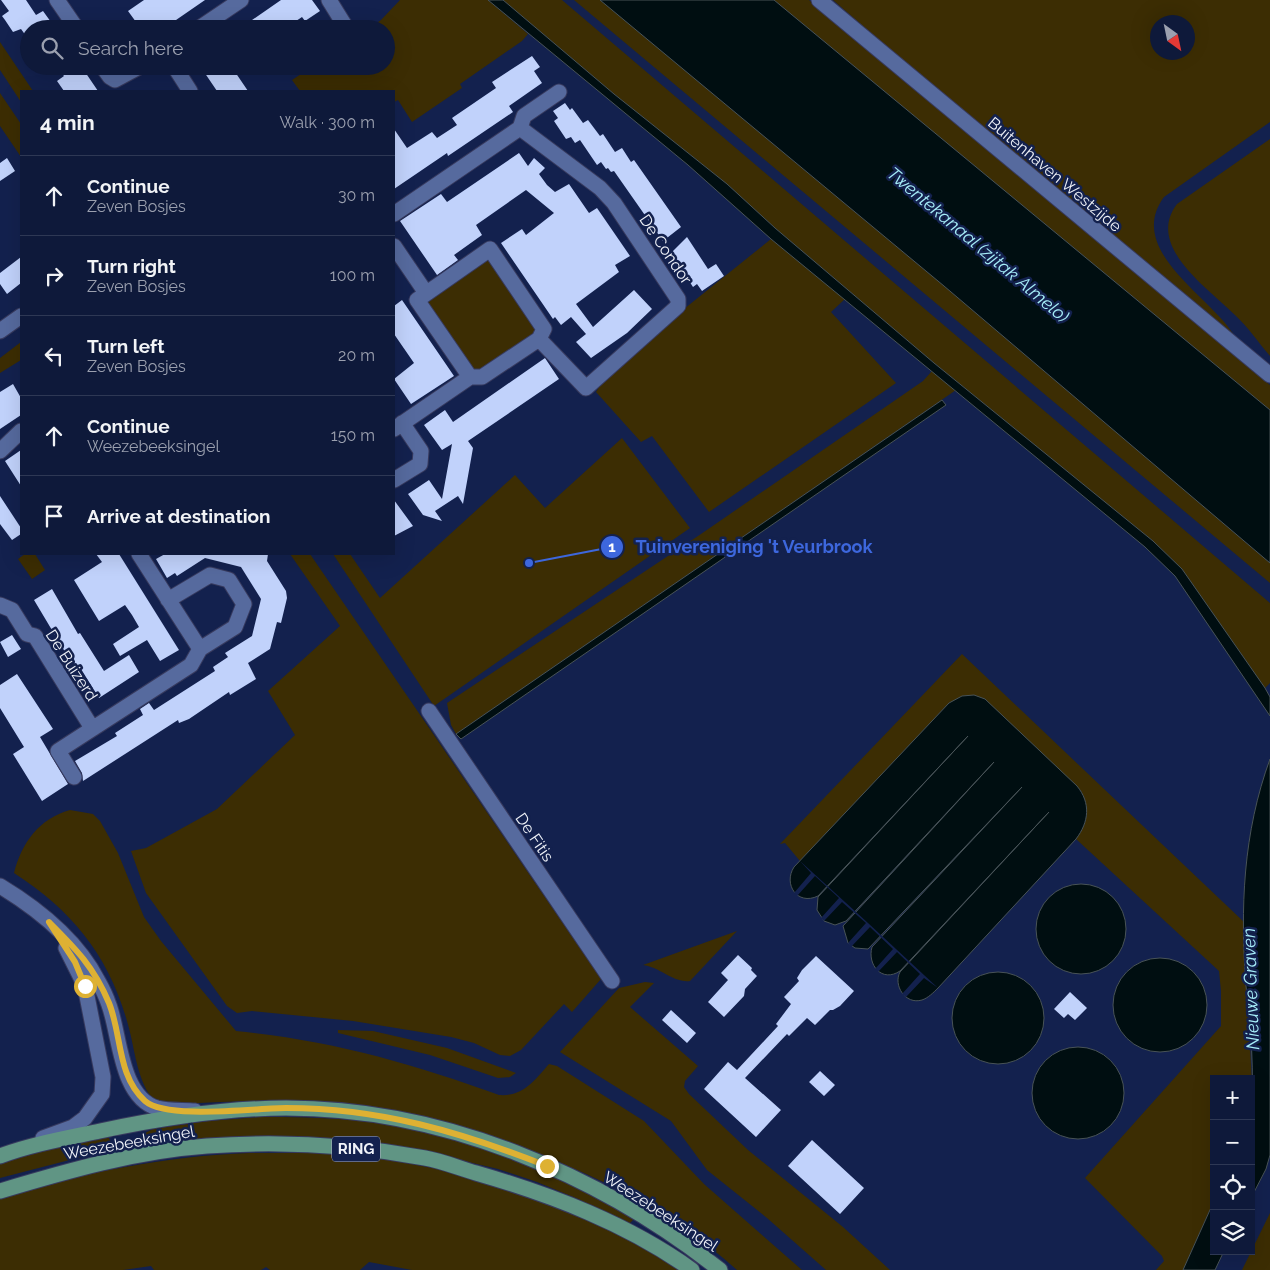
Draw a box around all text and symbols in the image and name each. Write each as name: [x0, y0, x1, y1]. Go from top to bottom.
north arrow: [1150, 15, 1195, 60]
search box: [20, 20, 395, 75]
icon: search: [38, 34, 66, 62]
text: Search here: [78, 37, 184, 59]
text: 4 min: [40, 110, 95, 135]
text: Walk · 300 m: [279, 113, 375, 132]
street label: Buitenhaven Westzijde: [984, 113, 1125, 236]
water label: Twentekanaal (zijtak Almelo): [883, 162, 1074, 327]
text: Continue: [87, 175, 170, 197]
icon: ahead: [40, 182, 68, 210]
text: 30 m: [338, 186, 375, 205]
text: Zeven Bosjes: [87, 197, 186, 216]
street label: De Condor: [635, 211, 696, 288]
text: Turn right: [87, 255, 176, 277]
icon: right: [40, 262, 68, 290]
text: 100 m: [330, 266, 375, 285]
text: Zeven Bosjes: [87, 277, 186, 296]
text: Turn left: [87, 335, 164, 357]
icon: left: [40, 342, 68, 370]
text: 20 m: [338, 346, 375, 365]
text: Zeven Bosjes: [87, 357, 186, 376]
text: Continue: [87, 415, 170, 437]
icon: ahead: [40, 422, 68, 450]
text: 150 m: [331, 426, 375, 445]
text: Weezebeeksingel: [87, 437, 220, 456]
icon: arrive: [40, 502, 68, 530]
text: Arrive at destination: [87, 505, 271, 527]
callout: Tuinvereniging 't Veurbrook: [600, 531, 883, 564]
text: Tuinvereniging 't Veurbrook: [635, 536, 873, 557]
text: 1: [608, 538, 616, 556]
street label: De Buizerd: [42, 626, 102, 704]
street label: De Fitis: [511, 809, 558, 865]
water label: Nieuwe Graven: [1238, 928, 1263, 1050]
route start: [74, 975, 97, 998]
map controls: [1210, 1075, 1255, 1255]
button: +: [1210, 1075, 1255, 1120]
button: −: [1210, 1120, 1255, 1165]
street label: Weezebeeksingel: [62, 1122, 197, 1163]
road number: RING: [332, 1136, 380, 1162]
route end: [536, 1155, 559, 1178]
button: locate: [1210, 1165, 1255, 1210]
street label: Weezebeeksingel: [600, 1167, 722, 1256]
button: layers: [1210, 1210, 1255, 1255]

